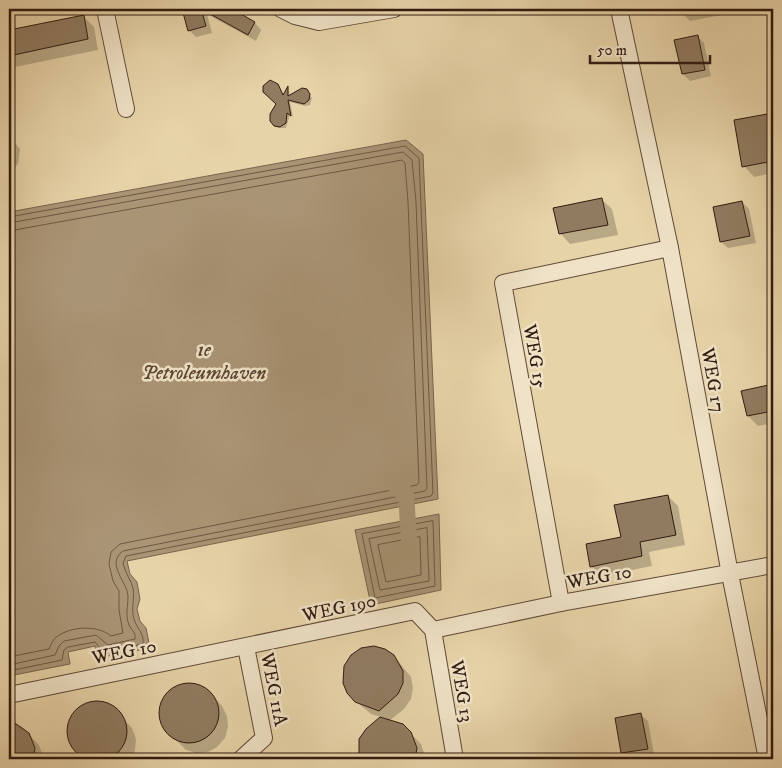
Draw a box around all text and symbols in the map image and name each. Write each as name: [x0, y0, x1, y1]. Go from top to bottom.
scale bar: [590, 32, 710, 64]
text: 50 m: [597, 41, 627, 60]
street label: WEG 15: [517, 322, 552, 391]
water label: 1e Petroleumhaven: [142, 338, 266, 386]
street label: WEG 17: [695, 345, 730, 414]
street label: WEG 10: [564, 560, 633, 595]
street label: WEG 190: [299, 589, 378, 628]
street label: WEG 10: [89, 635, 159, 670]
street label: WEG 11A: [255, 650, 292, 729]
street label: WEG 13: [445, 658, 478, 724]

